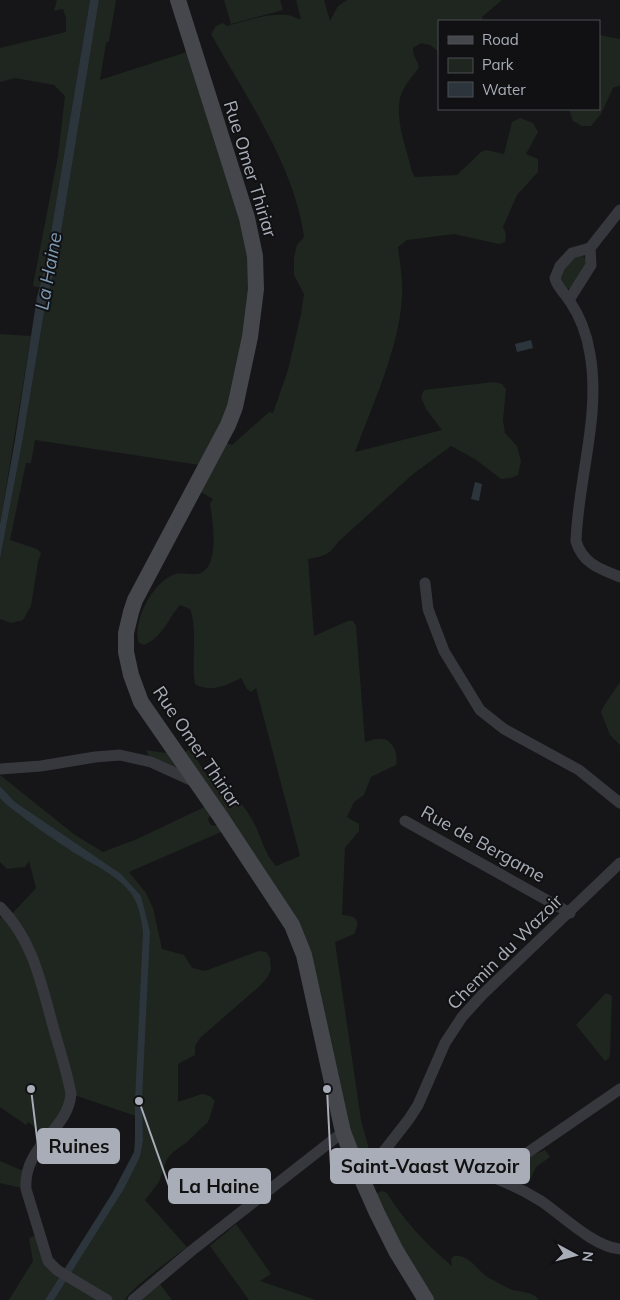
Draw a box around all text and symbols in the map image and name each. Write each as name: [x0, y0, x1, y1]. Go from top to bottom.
legend: [438, 20, 600, 110]
text: Road: [482, 30, 519, 49]
text: Park: [482, 55, 514, 74]
text: Water: [482, 80, 526, 99]
street label: Rue Omer Thiriar: [219, 98, 282, 241]
water label: La Haine: [29, 230, 67, 312]
street label: Rue Omer Thiriar: [148, 681, 247, 812]
street label: Rue de Bergame: [417, 800, 549, 887]
street label: Chemin du Wazoir: [442, 889, 568, 1014]
callout: Ruines: [38, 1129, 119, 1163]
text: Ruines: [48, 1134, 110, 1158]
callout: Saint-Vaast Wazoir: [331, 1149, 529, 1183]
text: Saint-Vaast Wazoir: [341, 1154, 520, 1178]
callout: La Haine: [169, 1169, 270, 1203]
text: La Haine: [179, 1174, 259, 1198]
north arrow: [550, 1230, 600, 1280]
text: N: [578, 1250, 597, 1263]

